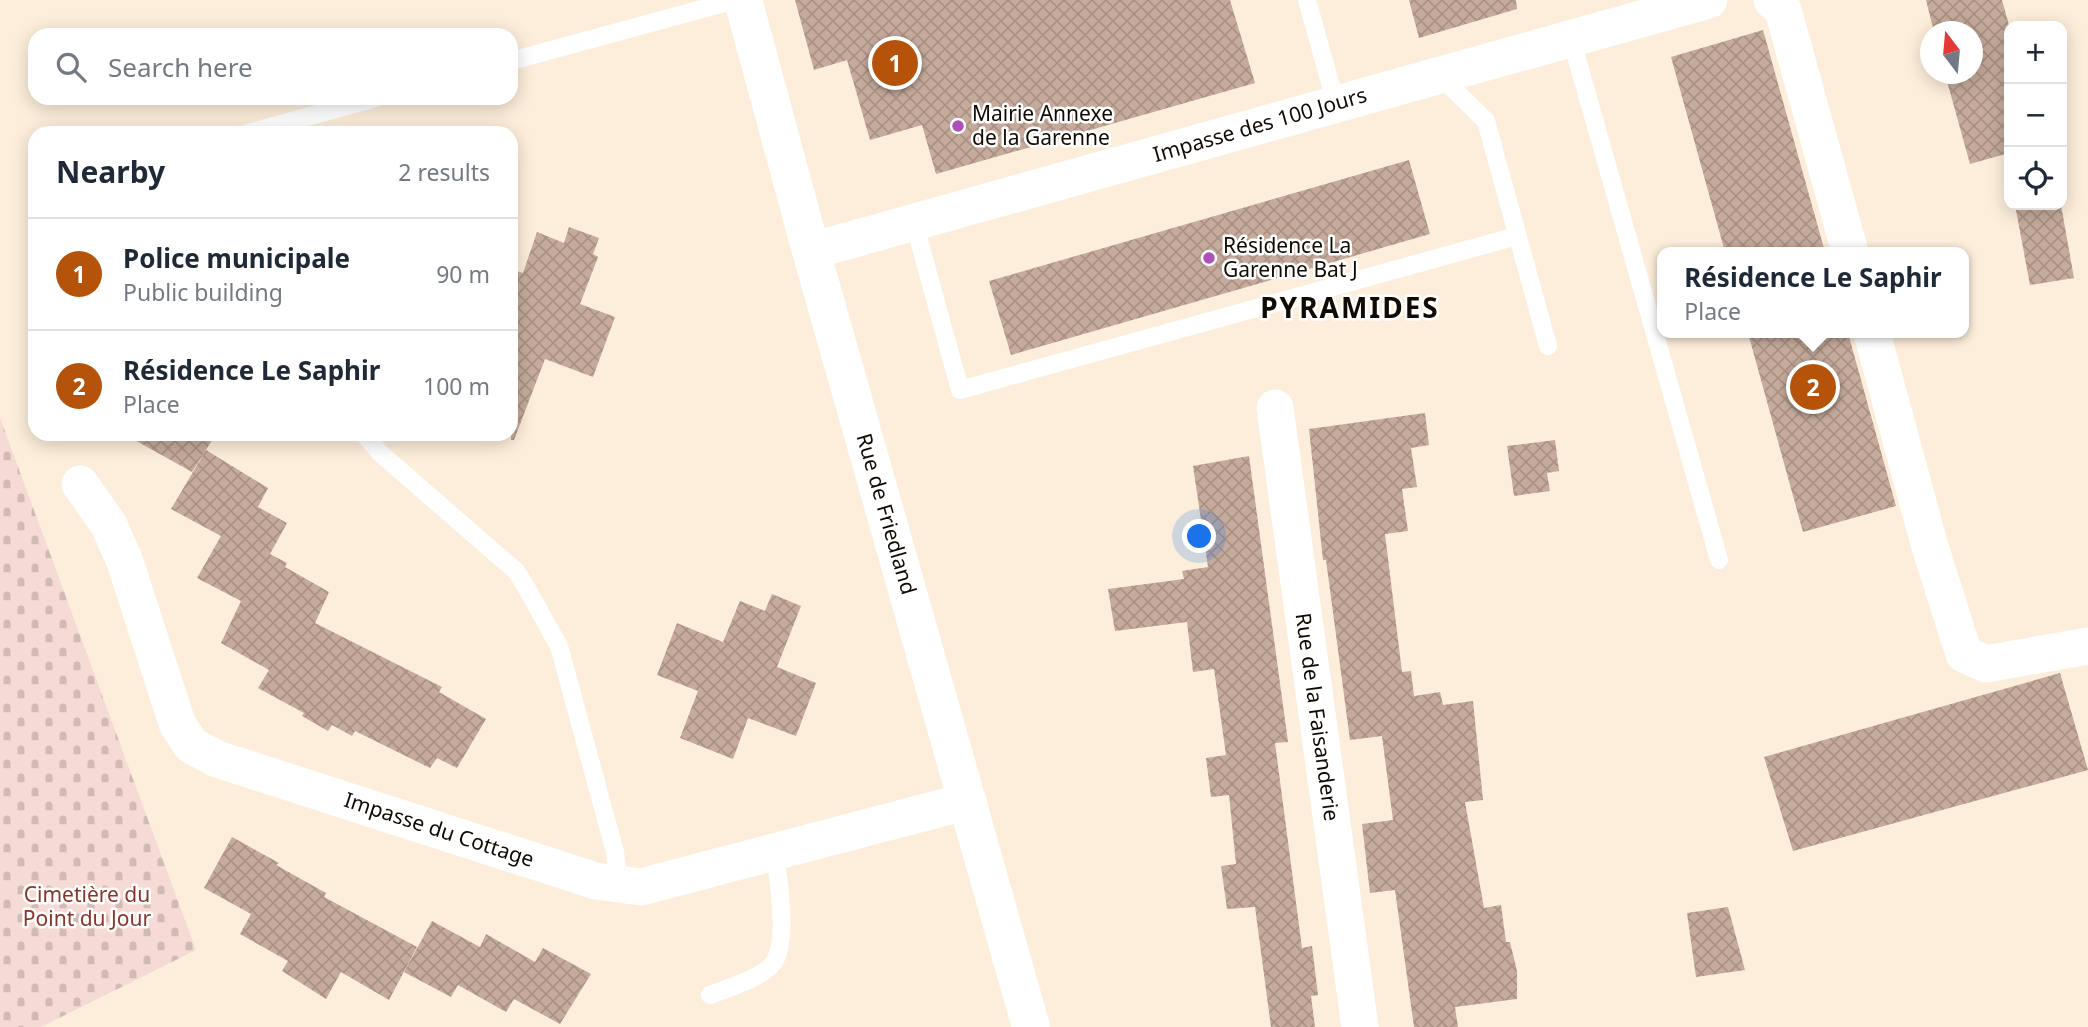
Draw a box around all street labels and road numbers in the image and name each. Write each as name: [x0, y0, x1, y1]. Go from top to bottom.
street label: Impasse des 100 Jours: [1150, 80, 1370, 168]
street label: Rue de Friedland: [851, 430, 923, 598]
street label: Rue de la Faisanderie: [1290, 611, 1346, 823]
street label: Impasse du Cottage: [341, 785, 538, 873]

